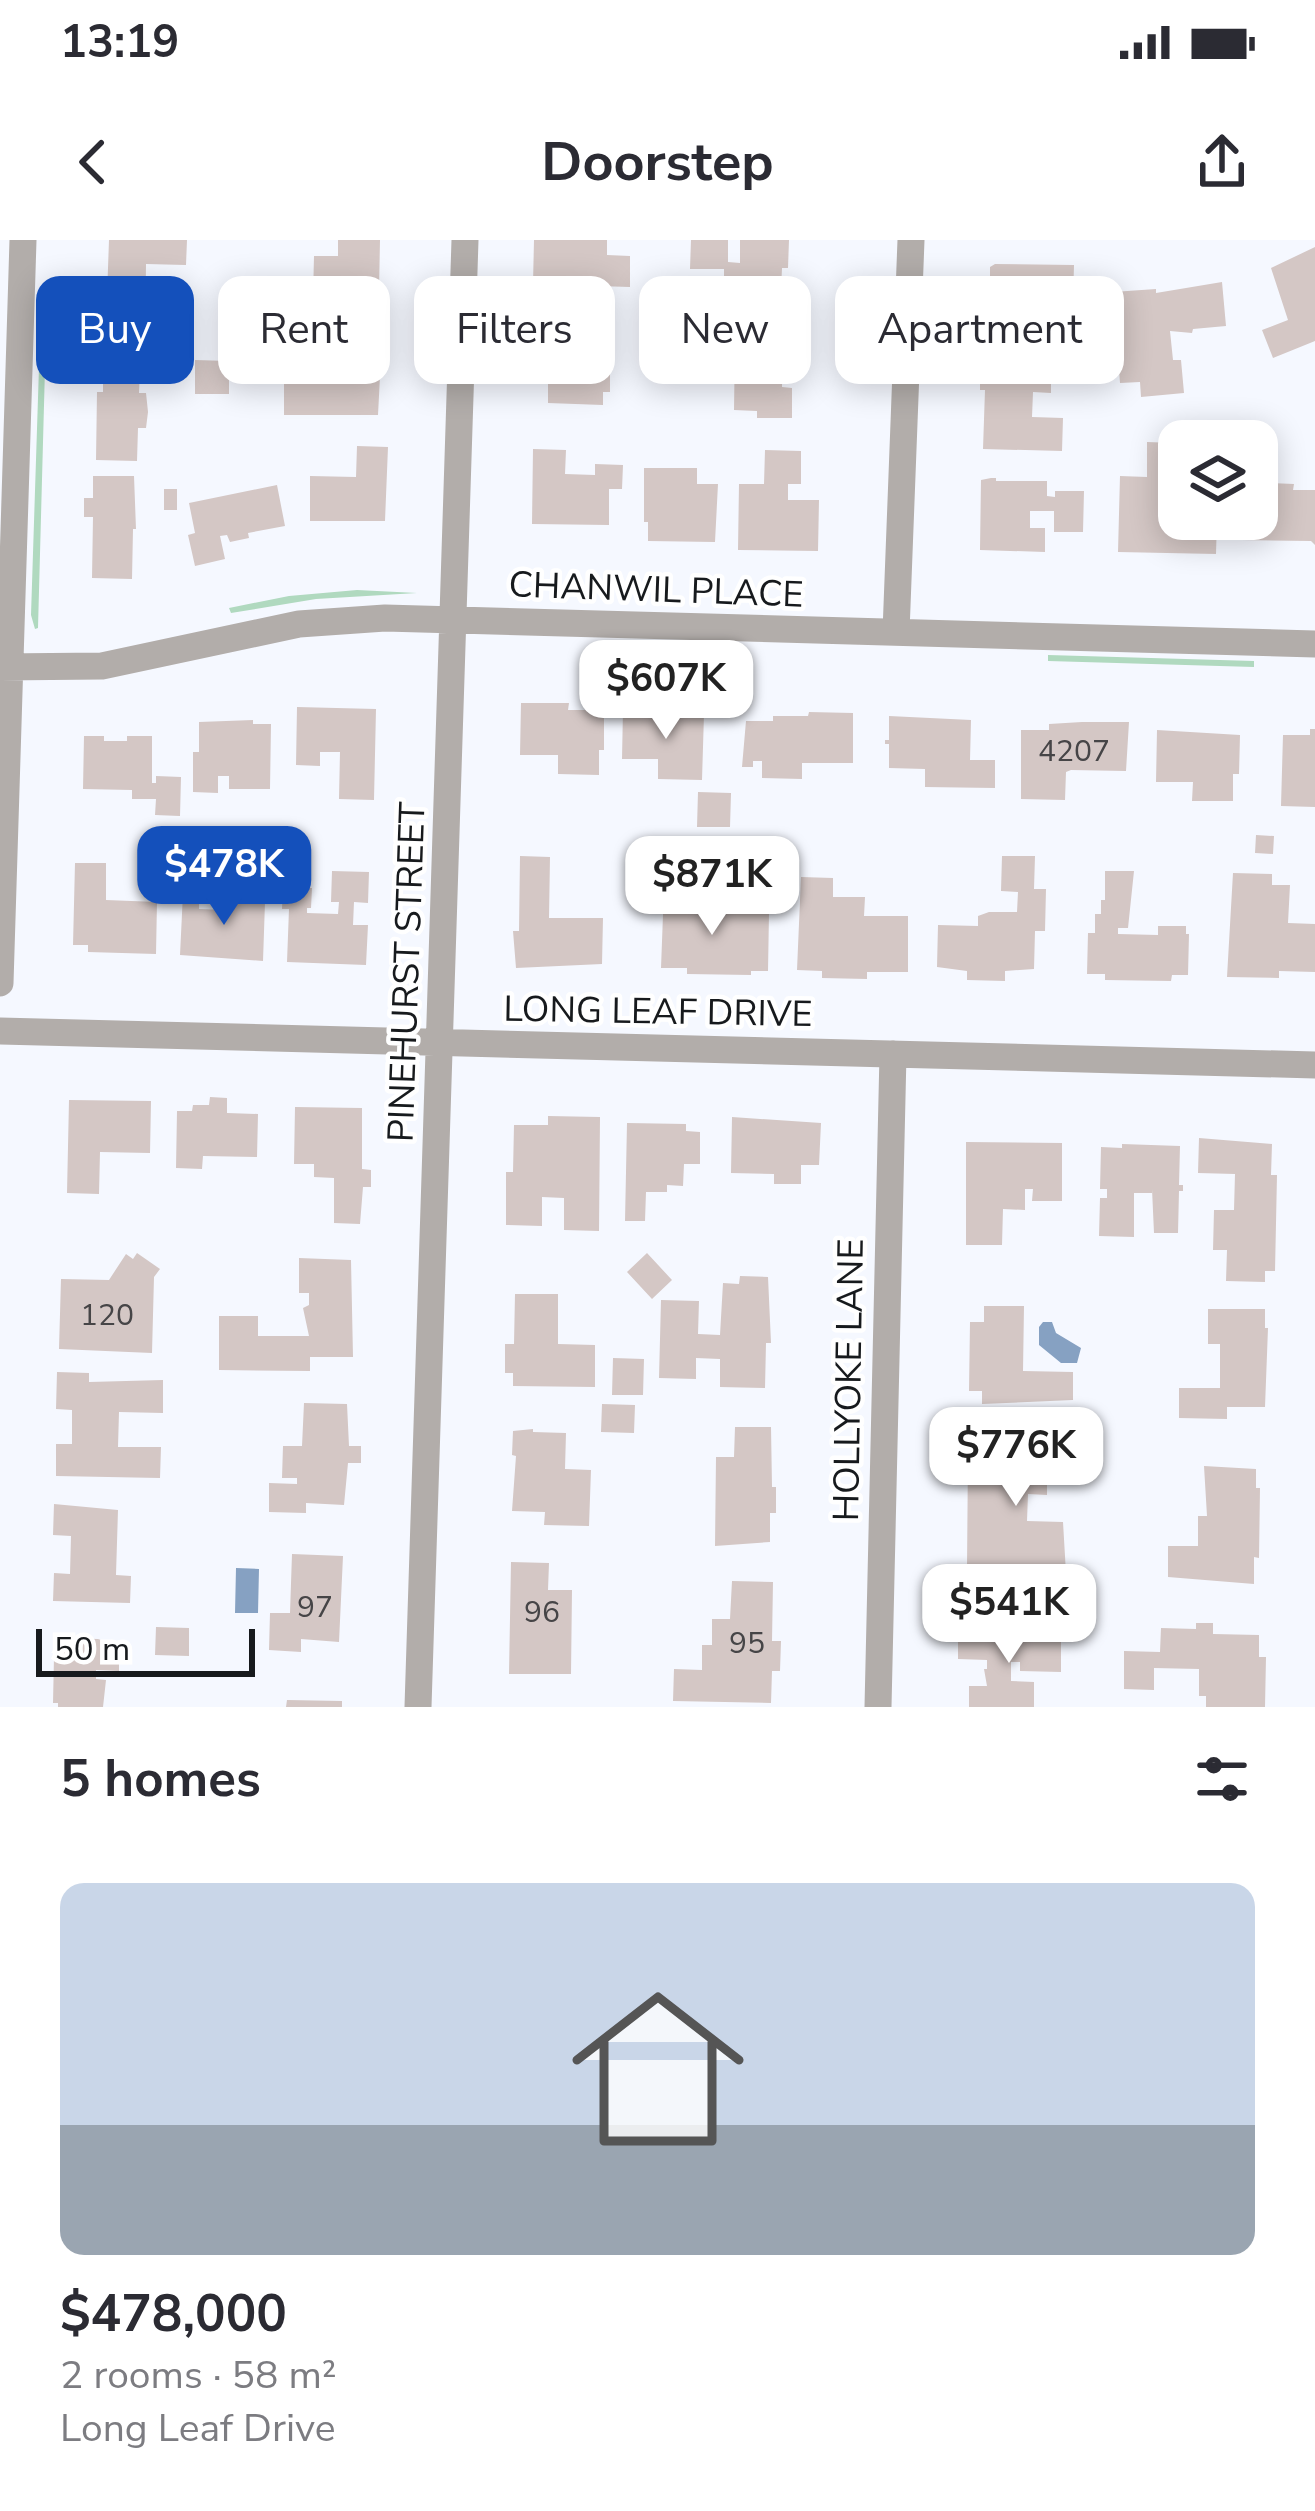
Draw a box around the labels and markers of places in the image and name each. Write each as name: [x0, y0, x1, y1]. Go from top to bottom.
pin: $607K: [582, 640, 750, 742]
pin: $478K: [140, 826, 308, 928]
pin: $871K: [628, 836, 796, 938]
pin: $776K: [932, 1407, 1100, 1509]
pin: $541K: [925, 1564, 1093, 1666]

